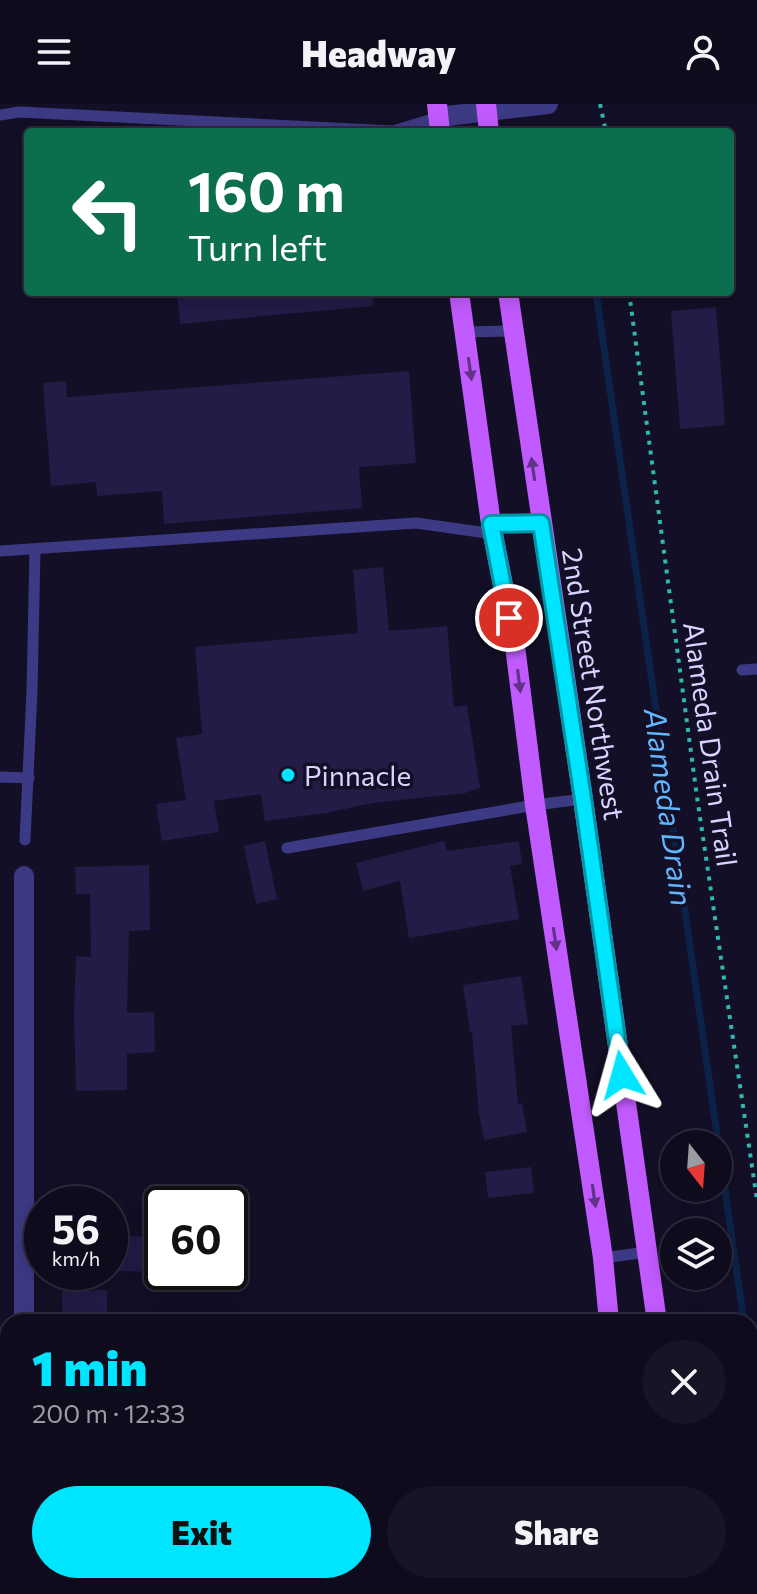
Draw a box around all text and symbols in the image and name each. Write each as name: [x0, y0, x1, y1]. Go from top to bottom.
icon: menu: [32, 30, 76, 74]
text: Headway: [301, 30, 456, 74]
icon: person: [681, 30, 725, 74]
text: 160 m: [188, 155, 345, 224]
icon: left: [56, 160, 160, 264]
text: Turn left: [188, 224, 327, 268]
one-way arrow: [464, 357, 477, 382]
one-way arrow: [526, 456, 539, 481]
street label: 2nd Street Northwest: [556, 546, 632, 822]
pin: [475, 584, 543, 652]
icon: arrive: [487, 596, 531, 640]
street label: Alameda Drain Trail: [677, 619, 745, 869]
one-way arrow: [513, 669, 526, 694]
water label: Alameda Drain: [638, 705, 702, 908]
place label: Pinnacle: [304, 758, 411, 792]
marker: Pinnacle: [279, 766, 297, 784]
one-way arrow: [549, 927, 562, 952]
position arrow: [580, 1033, 664, 1117]
north arrow: [660, 1130, 732, 1202]
map controls: [660, 1130, 732, 1290]
one-way arrow: [588, 1184, 600, 1209]
speed limit sign: 60: [144, 1186, 248, 1290]
text: 56: [52, 1203, 100, 1252]
button: layers: [660, 1218, 732, 1290]
text: km/h: [52, 1246, 100, 1270]
text: 1 min: [32, 1337, 147, 1396]
button: close: [642, 1340, 726, 1424]
text: 200 m · 12:33: [32, 1397, 185, 1428]
button: Exit: [32, 1486, 371, 1578]
button: Share: [387, 1486, 726, 1578]

